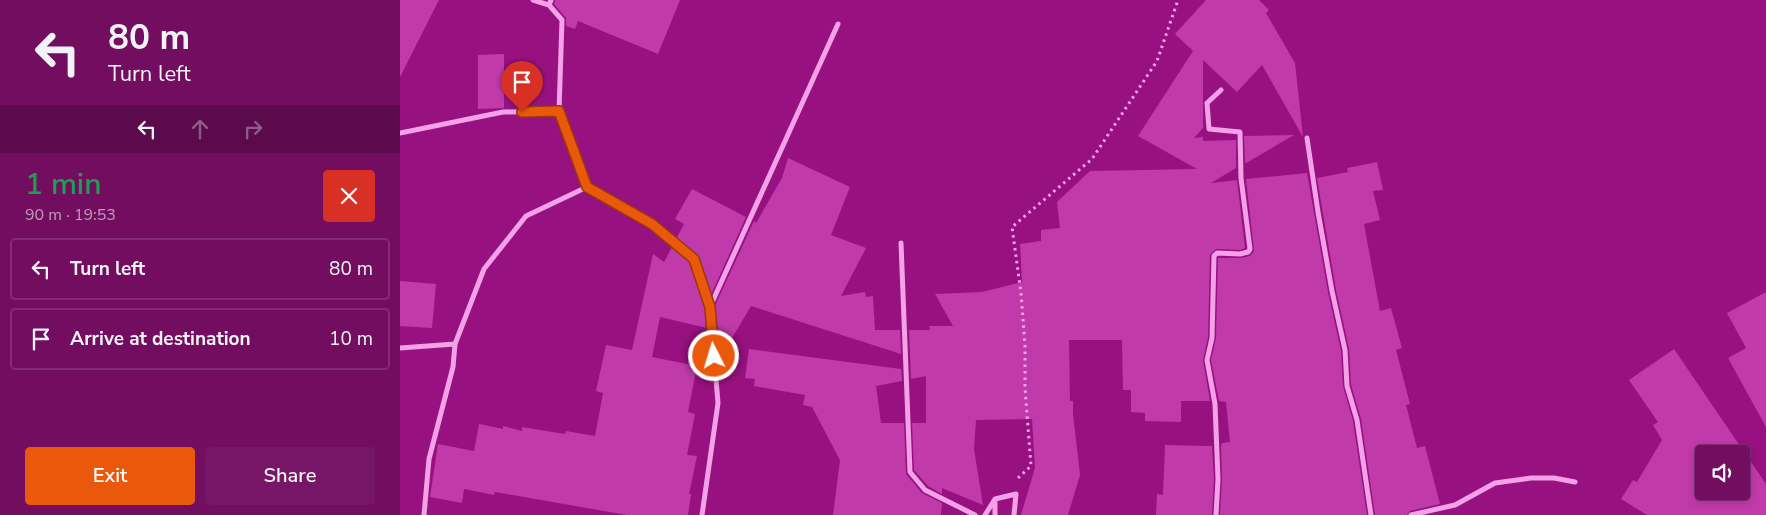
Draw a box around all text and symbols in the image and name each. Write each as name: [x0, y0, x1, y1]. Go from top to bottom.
text: 80 m: [108, 14, 190, 61]
icon: left: [25, 20, 90, 85]
text: Turn left: [108, 59, 191, 89]
pin: [501, 61, 543, 112]
icon: arrive: [508, 68, 536, 96]
icon: left: [133, 115, 161, 143]
icon: ahead: [186, 115, 214, 143]
icon: right: [239, 115, 267, 143]
text: 1 min: [25, 164, 101, 205]
button: close: [323, 170, 375, 222]
text: 90 m · 19:53: [25, 204, 116, 226]
icon: left: [27, 255, 55, 283]
text: Turn left: [70, 256, 145, 282]
text: 80 m: [329, 256, 373, 282]
icon: arrive: [27, 325, 55, 353]
text: Arrive at destination: [70, 326, 251, 352]
text: 10 m: [329, 326, 373, 352]
position arrow: [687, 329, 739, 381]
map controls: [1695, 445, 1750, 500]
button: sound: [1695, 445, 1750, 500]
button: Exit: [25, 447, 195, 505]
button: Share: [205, 447, 375, 505]

